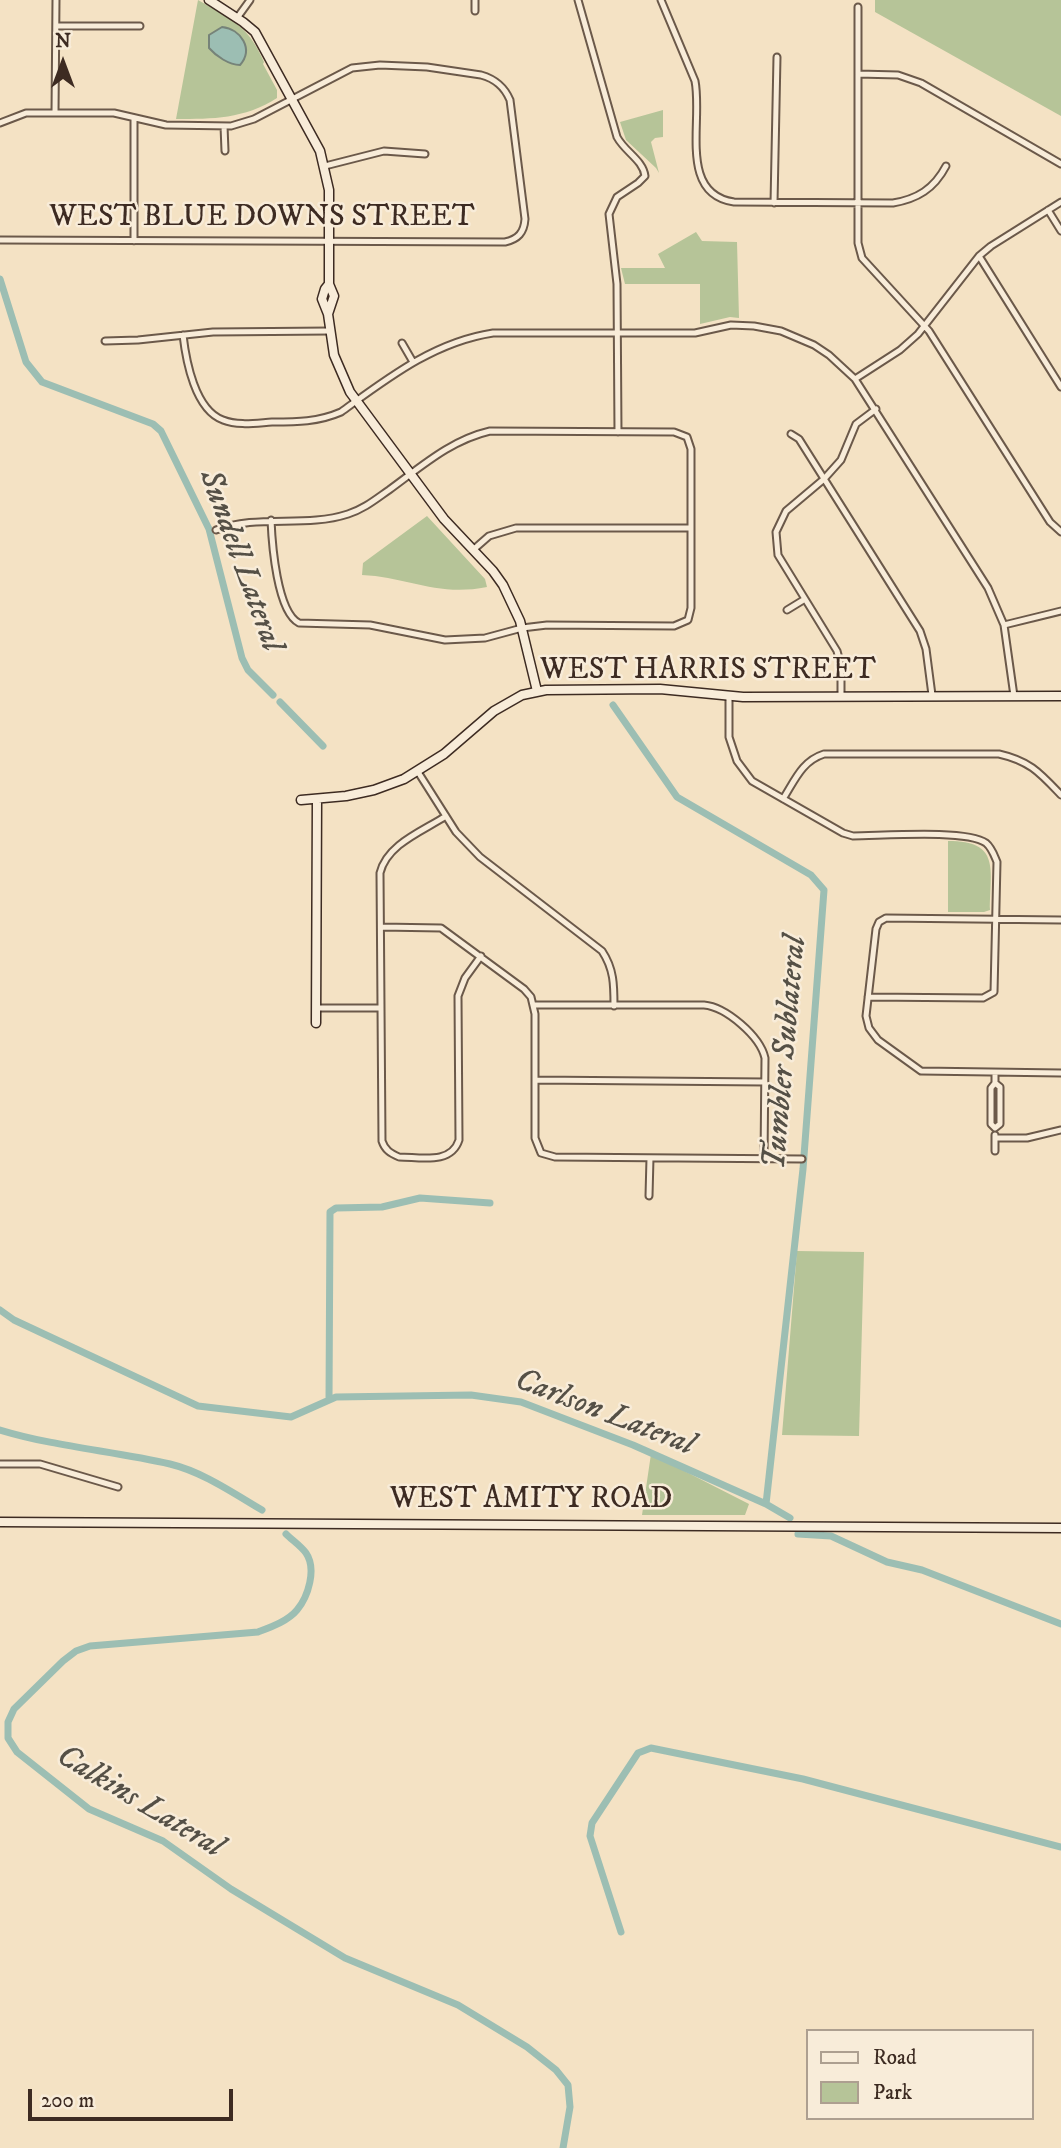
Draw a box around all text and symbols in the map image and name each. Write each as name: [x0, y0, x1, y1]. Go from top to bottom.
north arrow: [28, 28, 98, 98]
text: N: [55, 30, 71, 53]
street label: WEST BLUE DOWNS STREET: [49, 201, 475, 237]
water label: Sundell Lateral: [188, 465, 290, 657]
street label: WEST HARRIS STREET: [540, 654, 876, 690]
water label: Tumbler Sublateral: [758, 934, 816, 1172]
water label: Carlson Lateral: [509, 1362, 699, 1466]
street label: WEST AMITY ROAD: [390, 1483, 672, 1519]
water label: Calkins Lateral: [49, 1738, 229, 1868]
legend: [806, 2029, 1033, 2120]
text: Road: [873, 2045, 917, 2071]
scale bar: [32, 2074, 236, 2118]
text: Park: [873, 2080, 912, 2106]
text: 200 m: [41, 2088, 94, 2114]

